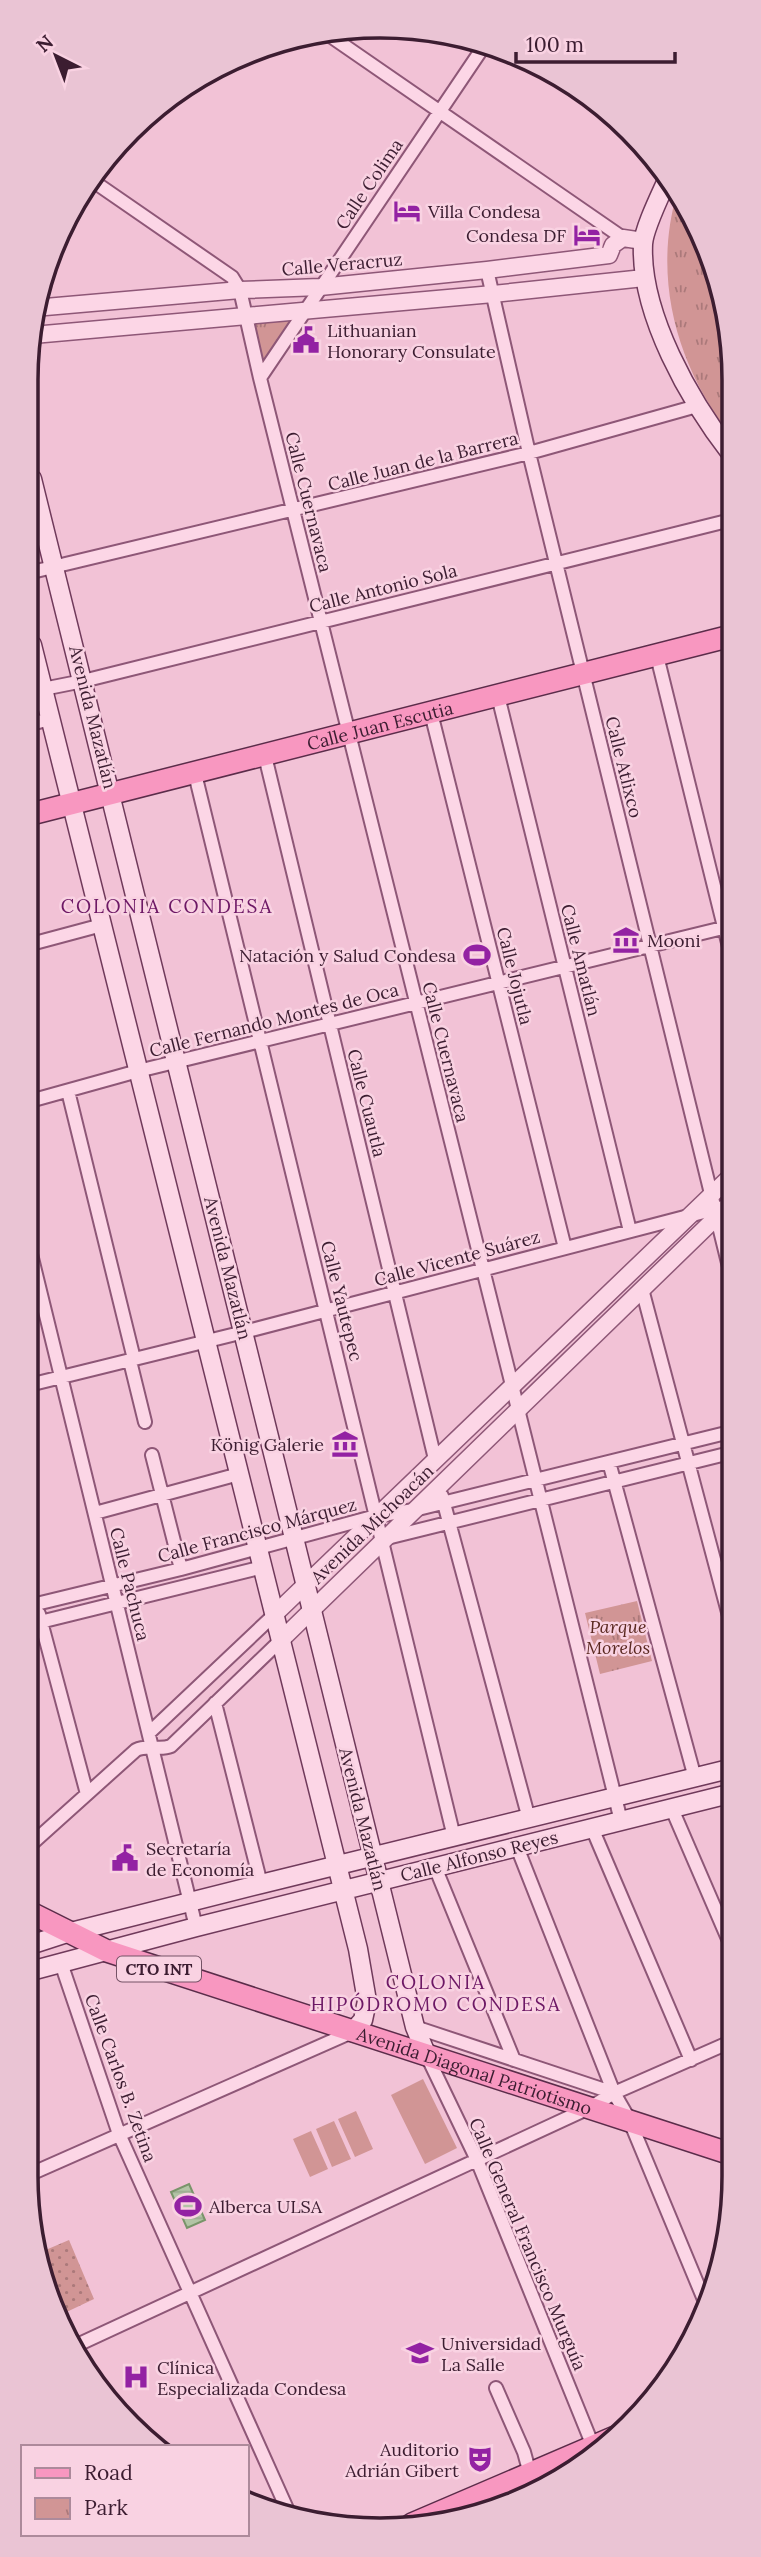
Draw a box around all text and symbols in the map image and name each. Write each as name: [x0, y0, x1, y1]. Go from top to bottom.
north arrow: [21, 21, 91, 91]
scale bar: [516, 21, 675, 65]
text: N: [31, 29, 58, 57]
text: 100 m: [526, 31, 584, 58]
street label: Calle Colima: [330, 134, 408, 234]
hotel icon: Villa Condesa: [392, 196, 422, 226]
place label: Villa Condesa: [427, 200, 541, 223]
hotel icon: Condesa DF: [572, 220, 602, 250]
place label: Condesa DF: [466, 224, 566, 247]
street label: Calle Veracruz: [281, 247, 403, 281]
place label: Lithuanian Honorary Consulate: [327, 319, 496, 363]
public building icon: Lithuanian Honorary Consulate: [291, 325, 321, 355]
street label: Calle Juan de la Barrera: [325, 426, 521, 496]
street label: Calle Cuernavaca: [280, 429, 338, 575]
street label: Calle Antonio Sola: [307, 558, 459, 618]
street label: Avenida Mazatlán: [64, 642, 122, 791]
street label: Calle Juan Escutia: [304, 696, 455, 755]
street label: Calle Atlixco: [600, 714, 648, 820]
district label: COLONIA CONDESA: [61, 894, 273, 918]
street label: Calle Amatlán: [556, 902, 606, 1019]
street label: Calle Jojutla: [492, 925, 538, 1027]
museum icon: Mooni: [611, 925, 641, 955]
place label: Mooni: [647, 929, 700, 952]
sports icon: Natación y Salud Condesa: [462, 940, 492, 970]
place label: Natación y Salud Condesa: [239, 944, 456, 967]
street label: Calle Fernando Montes de Oca: [147, 978, 401, 1062]
street label: Calle Cuernavaca: [417, 979, 475, 1125]
street label: Calle Cuautla: [342, 1047, 392, 1159]
street label: Avenida Mazatlán: [199, 1193, 257, 1342]
street label: Calle Vicente Suárez: [371, 1225, 543, 1291]
street label: Calle Yautepec: [316, 1238, 368, 1364]
museum icon: König Galerie: [330, 1429, 360, 1459]
place label: König Galerie: [211, 1433, 324, 1456]
street label: Avenida Michoacán: [305, 1459, 438, 1589]
street label: Calle Francisco Márquez: [155, 1492, 359, 1568]
street label: Calle Pachuca: [105, 1525, 155, 1643]
park label: Parque Morelos: [586, 1615, 650, 1659]
street label: Avenida Mazatlán: [334, 1744, 392, 1893]
street label: Calle Alfonso Reyes: [398, 1825, 560, 1887]
place label: Secretaría de Economía: [146, 1837, 254, 1881]
public building icon: Secretaría de Economía: [110, 1843, 140, 1873]
road number: CTO INT: [117, 1956, 201, 1982]
district label: COLONIA HIPÓDROMO CONDESA: [310, 1970, 562, 2016]
street label: Calle Carlos B. Zetina: [80, 1991, 162, 2165]
street label: Avenida Diagonal Patriotismo: [353, 2021, 595, 2120]
street label: Calle General Francisco Murguía: [464, 2114, 592, 2374]
sports icon: Alberca ULSA: [173, 2191, 203, 2221]
place label: Alberca ULSA: [208, 2195, 323, 2218]
place label: Universidad La Salle: [441, 2332, 542, 2376]
school or university icon: Universidad La Salle: [405, 2338, 435, 2368]
place label: Clínica Especializada Condesa: [157, 2356, 346, 2400]
hospital icon: Clínica Especializada Condesa: [121, 2362, 151, 2392]
place label: Auditorio Adrián Gibert: [344, 2438, 459, 2482]
theatre icon: Auditorio Adrián Gibert: [465, 2444, 495, 2474]
legend: [21, 2445, 248, 2536]
text: Road: [84, 2459, 133, 2486]
text: Park: [84, 2494, 128, 2521]

